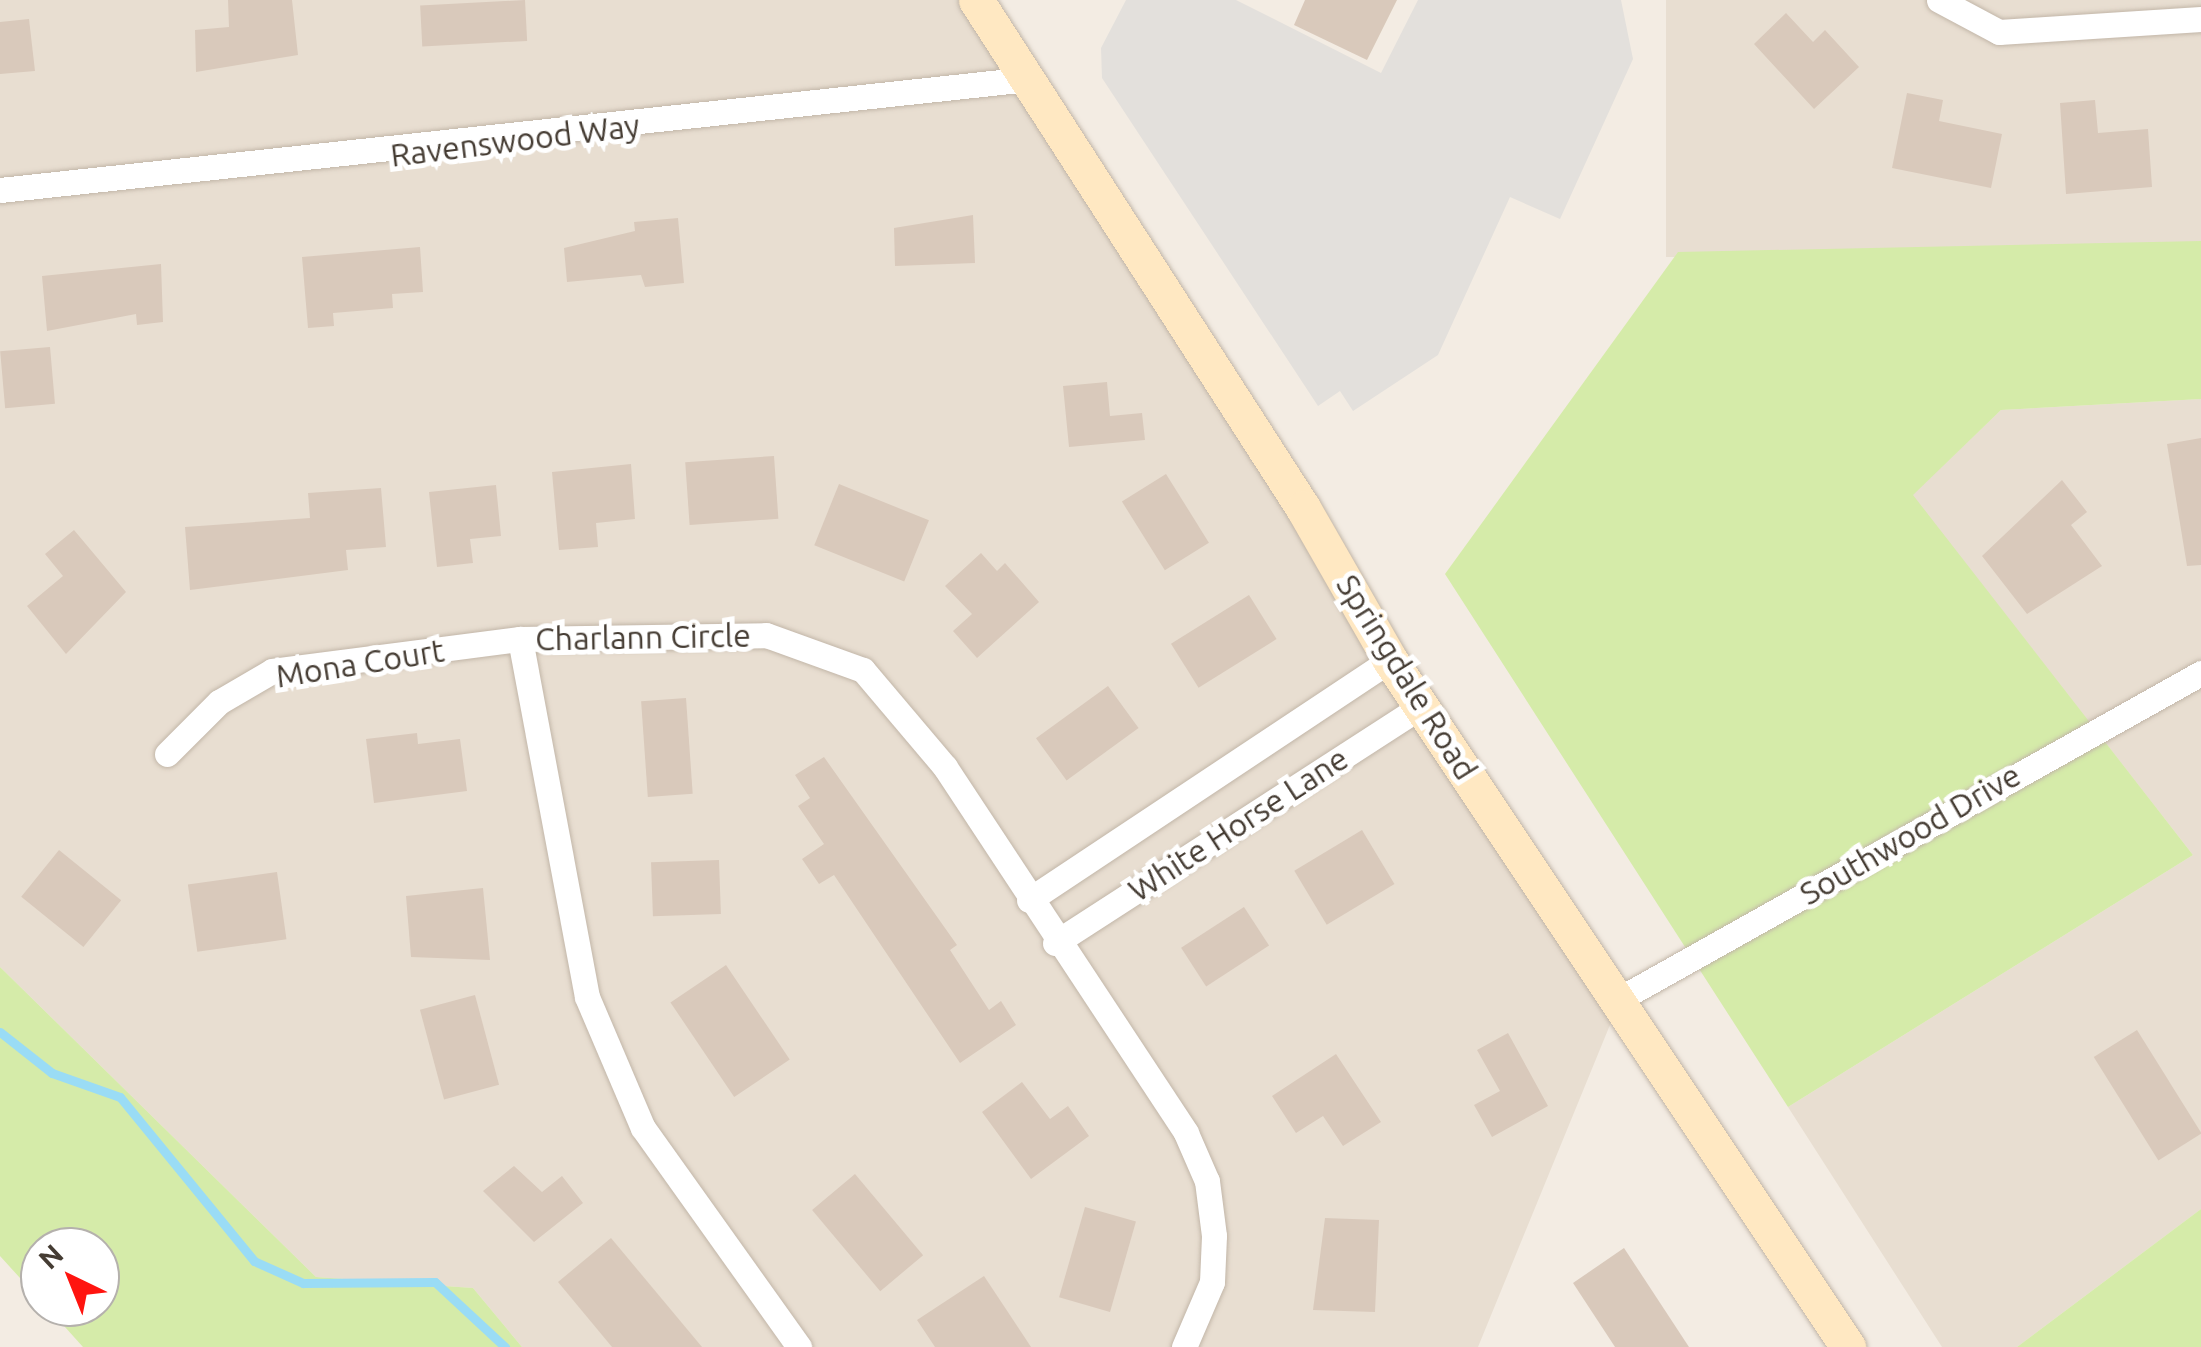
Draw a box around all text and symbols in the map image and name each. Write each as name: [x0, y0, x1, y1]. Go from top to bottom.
street label: Ravenswood Way: [388, 106, 642, 174]
street label: Springdale Road: [1329, 567, 1485, 787]
street label: Charlann Circle: [535, 616, 751, 658]
street label: Mona Court: [273, 631, 447, 695]
street label: White Horse Lane: [1121, 739, 1355, 909]
street label: Southwood Drive: [1793, 755, 2027, 913]
north arrow: [20, 1227, 120, 1327]
text: N: [32, 1238, 69, 1275]

